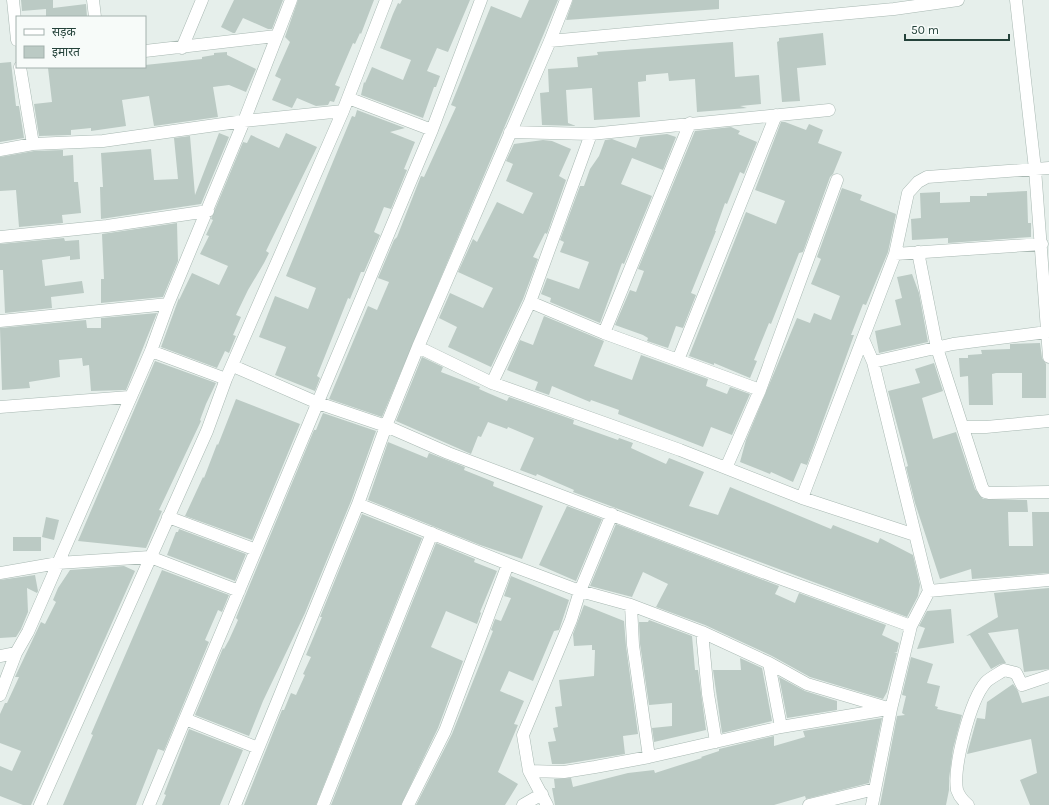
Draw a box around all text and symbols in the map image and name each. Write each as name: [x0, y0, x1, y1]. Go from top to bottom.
legend: [16, 16, 146, 68]
scale bar: [905, 16, 1009, 42]
text: 50 m: [911, 23, 939, 37]
text: सड़क: [52, 25, 77, 39]
text: इमारत: [52, 45, 81, 59]

